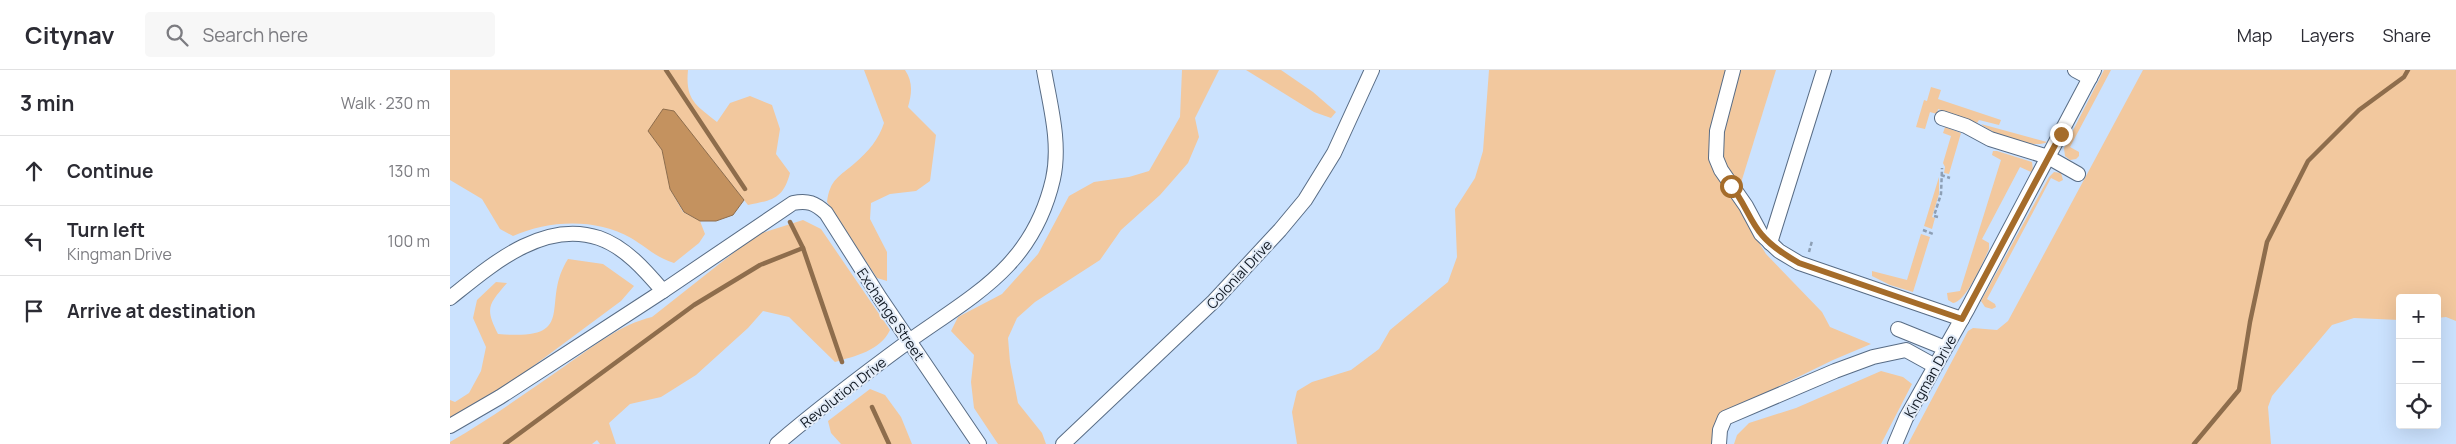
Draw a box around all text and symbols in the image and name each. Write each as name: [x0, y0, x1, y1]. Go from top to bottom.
search box: [145, 12, 495, 57]
text: Citynav: [25, 18, 115, 51]
icon: search: [163, 21, 191, 49]
text: Search here: [203, 22, 308, 48]
text: Map: [2237, 23, 2272, 47]
text: Layers: [2300, 23, 2354, 47]
text: Share: [2382, 23, 2431, 47]
text: 3 min: [20, 89, 74, 117]
text: Walk · 230 m: [341, 92, 430, 114]
route end: [2050, 123, 2073, 146]
icon: ahead: [20, 157, 48, 185]
text: Continue: [67, 158, 153, 184]
text: 130 m: [388, 160, 430, 182]
route start: [1720, 175, 1743, 198]
text: Turn left: [67, 217, 145, 243]
icon: left: [20, 227, 48, 255]
text: 100 m: [387, 230, 430, 252]
street label: Colonial Drive: [1202, 235, 1276, 313]
text: Kingman Drive: [67, 243, 172, 265]
street label: Exchange Street: [853, 264, 929, 364]
map controls: [2396, 294, 2441, 429]
button: +: [2396, 294, 2441, 339]
icon: arrive: [20, 297, 48, 325]
text: Arrive at destination: [67, 298, 256, 324]
street label: Kingman Drive: [1899, 331, 1961, 421]
button: −: [2396, 339, 2441, 384]
street label: Revolution Drive: [796, 352, 890, 432]
button: locate: [2396, 384, 2441, 429]

